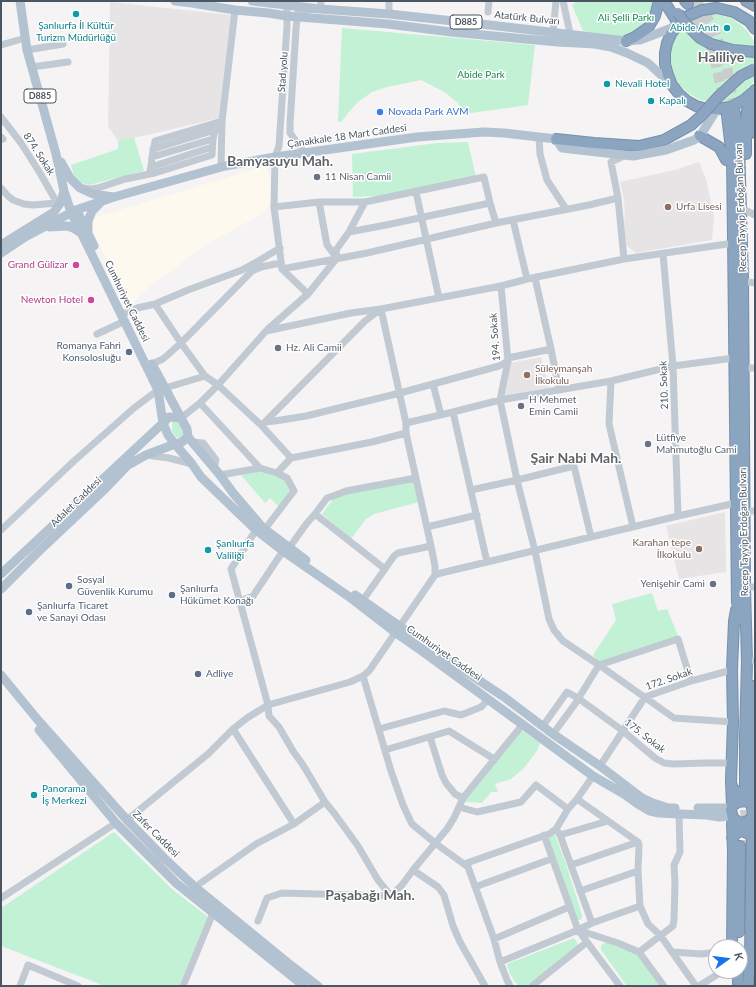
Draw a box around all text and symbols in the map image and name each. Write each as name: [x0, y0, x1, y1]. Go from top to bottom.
marker: Şanlıurfa İl Kültür Turizm Müdürlüğü: [71, 9, 81, 19]
street label: Atatürk Bulvarı: [494, 9, 560, 27]
park label: Ali Şelli Parkı: [598, 12, 654, 24]
road number: D885: [450, 15, 482, 29]
place label: Şanlıurfa İl Kültür Turizm Müdürlüğü: [36, 20, 116, 44]
place label: Abide Anıtı: [670, 22, 719, 34]
marker: Abide Anıtı: [722, 23, 732, 33]
district label: Haliliye: [698, 49, 744, 65]
street label: Stad yolu: [276, 51, 290, 93]
park label: Abide Park: [457, 69, 505, 81]
place label: Nevali Hotel: [615, 78, 669, 90]
marker: Nevali Hotel: [602, 79, 612, 89]
road number: D885: [24, 89, 56, 103]
place label: Kapalı: [659, 95, 686, 107]
marker: Kapalı: [646, 96, 656, 106]
place label: Novada Park AVM: [388, 106, 469, 118]
marker: Novada Park AVM: [375, 107, 385, 117]
street label: Çanakkale 18 Mart Caddesi: [287, 122, 407, 150]
street label: 874. Sokak: [21, 130, 57, 178]
street label: Recep Tayyip Erdoğan Bulvarı: [733, 143, 749, 273]
district label: Bamyasuyu Mah.: [227, 153, 333, 169]
place label: 11 Nisan Camii: [325, 171, 391, 183]
marker: 11 Nisan Camii: [312, 172, 322, 182]
place label: Urfa Lisesi: [676, 201, 722, 213]
marker: Urfa Lisesi: [663, 202, 673, 212]
street label: Cumhuriyet Caddesi: [102, 258, 152, 344]
place label: Grand Gülizar: [8, 259, 68, 271]
marker: Grand Gülizar: [71, 260, 81, 270]
place label: Newton Hotel: [21, 294, 83, 306]
marker: Newton Hotel: [86, 295, 96, 305]
street label: 194. Sokak: [487, 312, 503, 362]
place label: Romanya Fahri Konsolosluğu: [57, 340, 121, 364]
place label: Hz. Ali Camii: [286, 342, 342, 354]
marker: Hz. Ali Camii: [273, 343, 283, 353]
marker: Romanya Fahri Konsolosluğu: [124, 347, 134, 357]
street label: 210. Sokak: [657, 361, 671, 409]
place label: Süleymanşah İlkokulu: [535, 363, 592, 386]
marker: Süleymanşah İlkokulu: [522, 370, 532, 380]
place label: H Mehmet Emin Camii: [529, 394, 578, 418]
marker: H Mehmet Emin Camii: [516, 401, 526, 411]
place label: Lütfiye Mahmutoğlu Cami: [656, 432, 737, 456]
marker: Lütfiye Mahmutoğlu Cami: [643, 439, 653, 449]
district label: Şair Nabi Mah.: [531, 450, 621, 466]
street label: Recep Tayyip Erdoğan Bulvarı: [737, 467, 751, 597]
street label: Adalet Caddesi: [48, 475, 104, 529]
place label: Karahan tepe İlkokulu: [632, 537, 691, 560]
place label: Şanlıurfa Valiliği: [216, 538, 254, 562]
marker: Karahan tepe İlkokulu: [694, 544, 704, 554]
marker: Şanlıurfa Valiliği: [203, 545, 213, 555]
place label: Sosyal Güvenlik Kurumu: [77, 574, 153, 598]
place label: Yenişehir Cami: [641, 578, 705, 590]
marker: Yenişehir Cami: [708, 579, 718, 589]
marker: Sosyal Güvenlik Kurumu: [64, 581, 74, 591]
place label: Şanlıurfa Hükümet Konağı: [180, 583, 253, 606]
marker: Şanlıurfa Hükümet Konağı: [167, 590, 177, 600]
place label: Şanlıurfa Ticaret ve Sanayi Odası: [37, 600, 108, 624]
marker: Şanlıurfa Ticaret ve Sanayi Odası: [24, 607, 34, 617]
street label: Cumhuriyet Caddesi: [404, 623, 484, 683]
street label: 172. Sokak: [644, 665, 694, 693]
place label: Adliye: [206, 668, 233, 680]
marker: Adliye: [193, 669, 203, 679]
street label: 175. Sokak: [622, 716, 668, 756]
place label: Panorama İş Merkezi: [42, 783, 87, 806]
marker: Panorama İş Merkezi: [29, 790, 39, 800]
street label: Zafer Caddesi: [130, 808, 182, 860]
district label: Paşabağı Mah.: [325, 887, 415, 903]
north arrow: [708, 939, 748, 979]
text: K: [732, 951, 746, 961]

